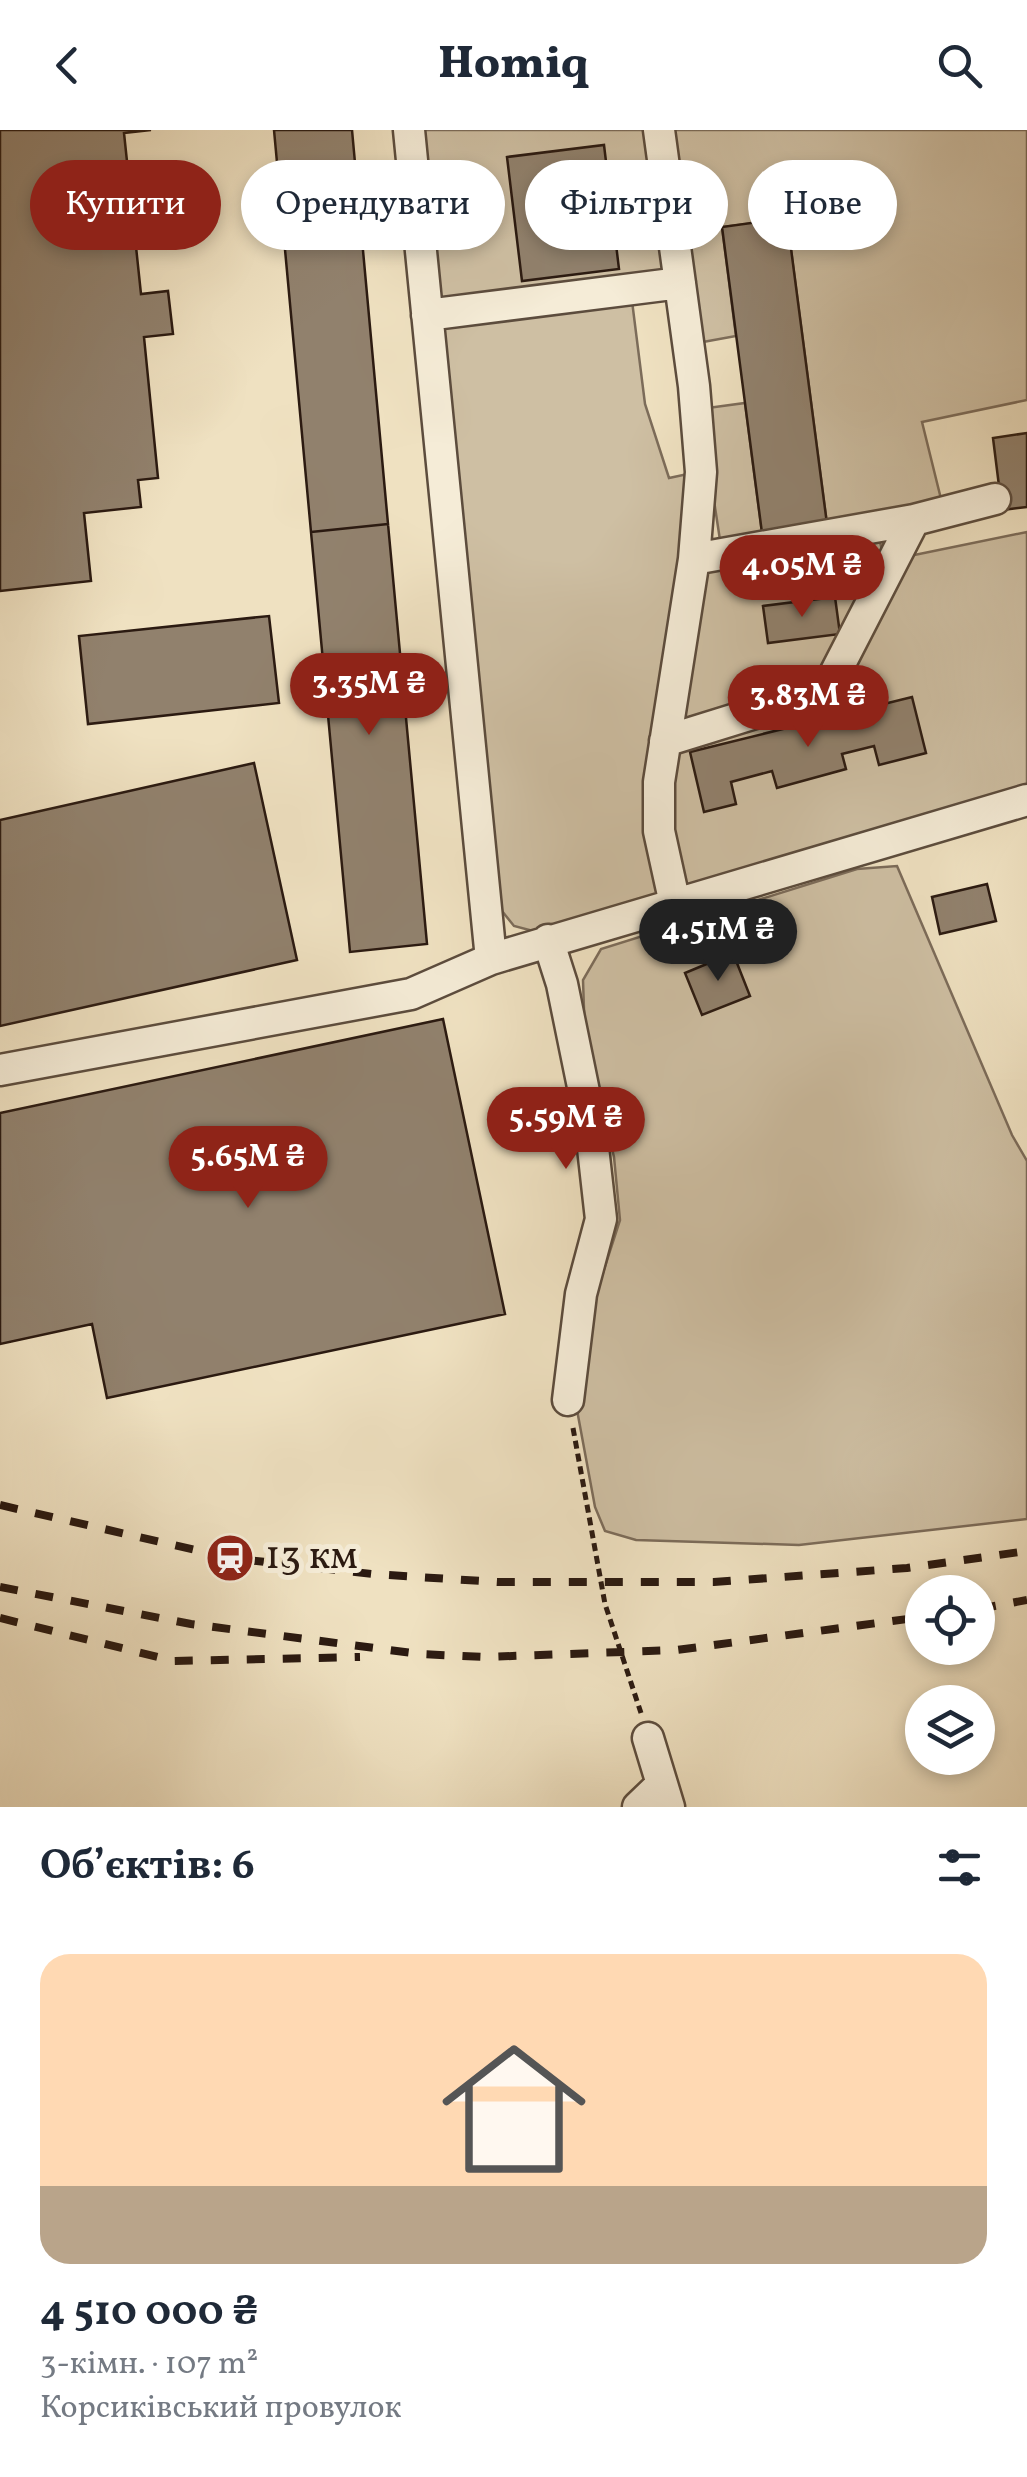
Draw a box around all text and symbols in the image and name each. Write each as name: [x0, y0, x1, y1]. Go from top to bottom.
text: Homiq: [438, 34, 589, 97]
icon: back: [40, 38, 95, 93]
icon: search: [932, 38, 987, 93]
chip: Купити: [30, 160, 221, 250]
chip: Орендувати: [241, 160, 505, 250]
chip: Фільтри: [525, 160, 728, 250]
chip: Нове: [748, 160, 897, 250]
pin: 4.05M ₴: [710, 535, 894, 620]
text: 4.05M ₴: [742, 545, 862, 589]
pin: 3.35M ₴: [277, 653, 461, 738]
text: 3.35M ₴: [312, 663, 426, 707]
pin: 3.83M ₴: [716, 665, 900, 750]
text: 3.83M ₴: [750, 675, 866, 719]
pin: 4.51M ₴: [626, 899, 810, 984]
text: 4.51M ₴: [661, 909, 775, 953]
pin: 5.59M ₴: [474, 1087, 658, 1172]
text: 5.59M ₴: [509, 1097, 623, 1141]
pin: 5.65M ₴: [156, 1126, 340, 1211]
text: 5.65M ₴: [191, 1136, 305, 1180]
place label: 13 км: [265, 1530, 358, 1586]
station icon: 13 км: [204, 1532, 256, 1584]
map controls: [905, 1575, 995, 1775]
button: locate: [905, 1575, 995, 1665]
button: layers: [905, 1685, 995, 1775]
text: Об’єктів: 6: [40, 1838, 255, 1897]
icon: filters: [932, 1840, 987, 1895]
icon: home: [424, 2019, 604, 2199]
text: 4 510 000 ₴: [40, 2284, 258, 2343]
text: 3-кімн. · 107 m²: [40, 2343, 258, 2387]
text: Корсиківський провулок: [40, 2387, 402, 2431]

